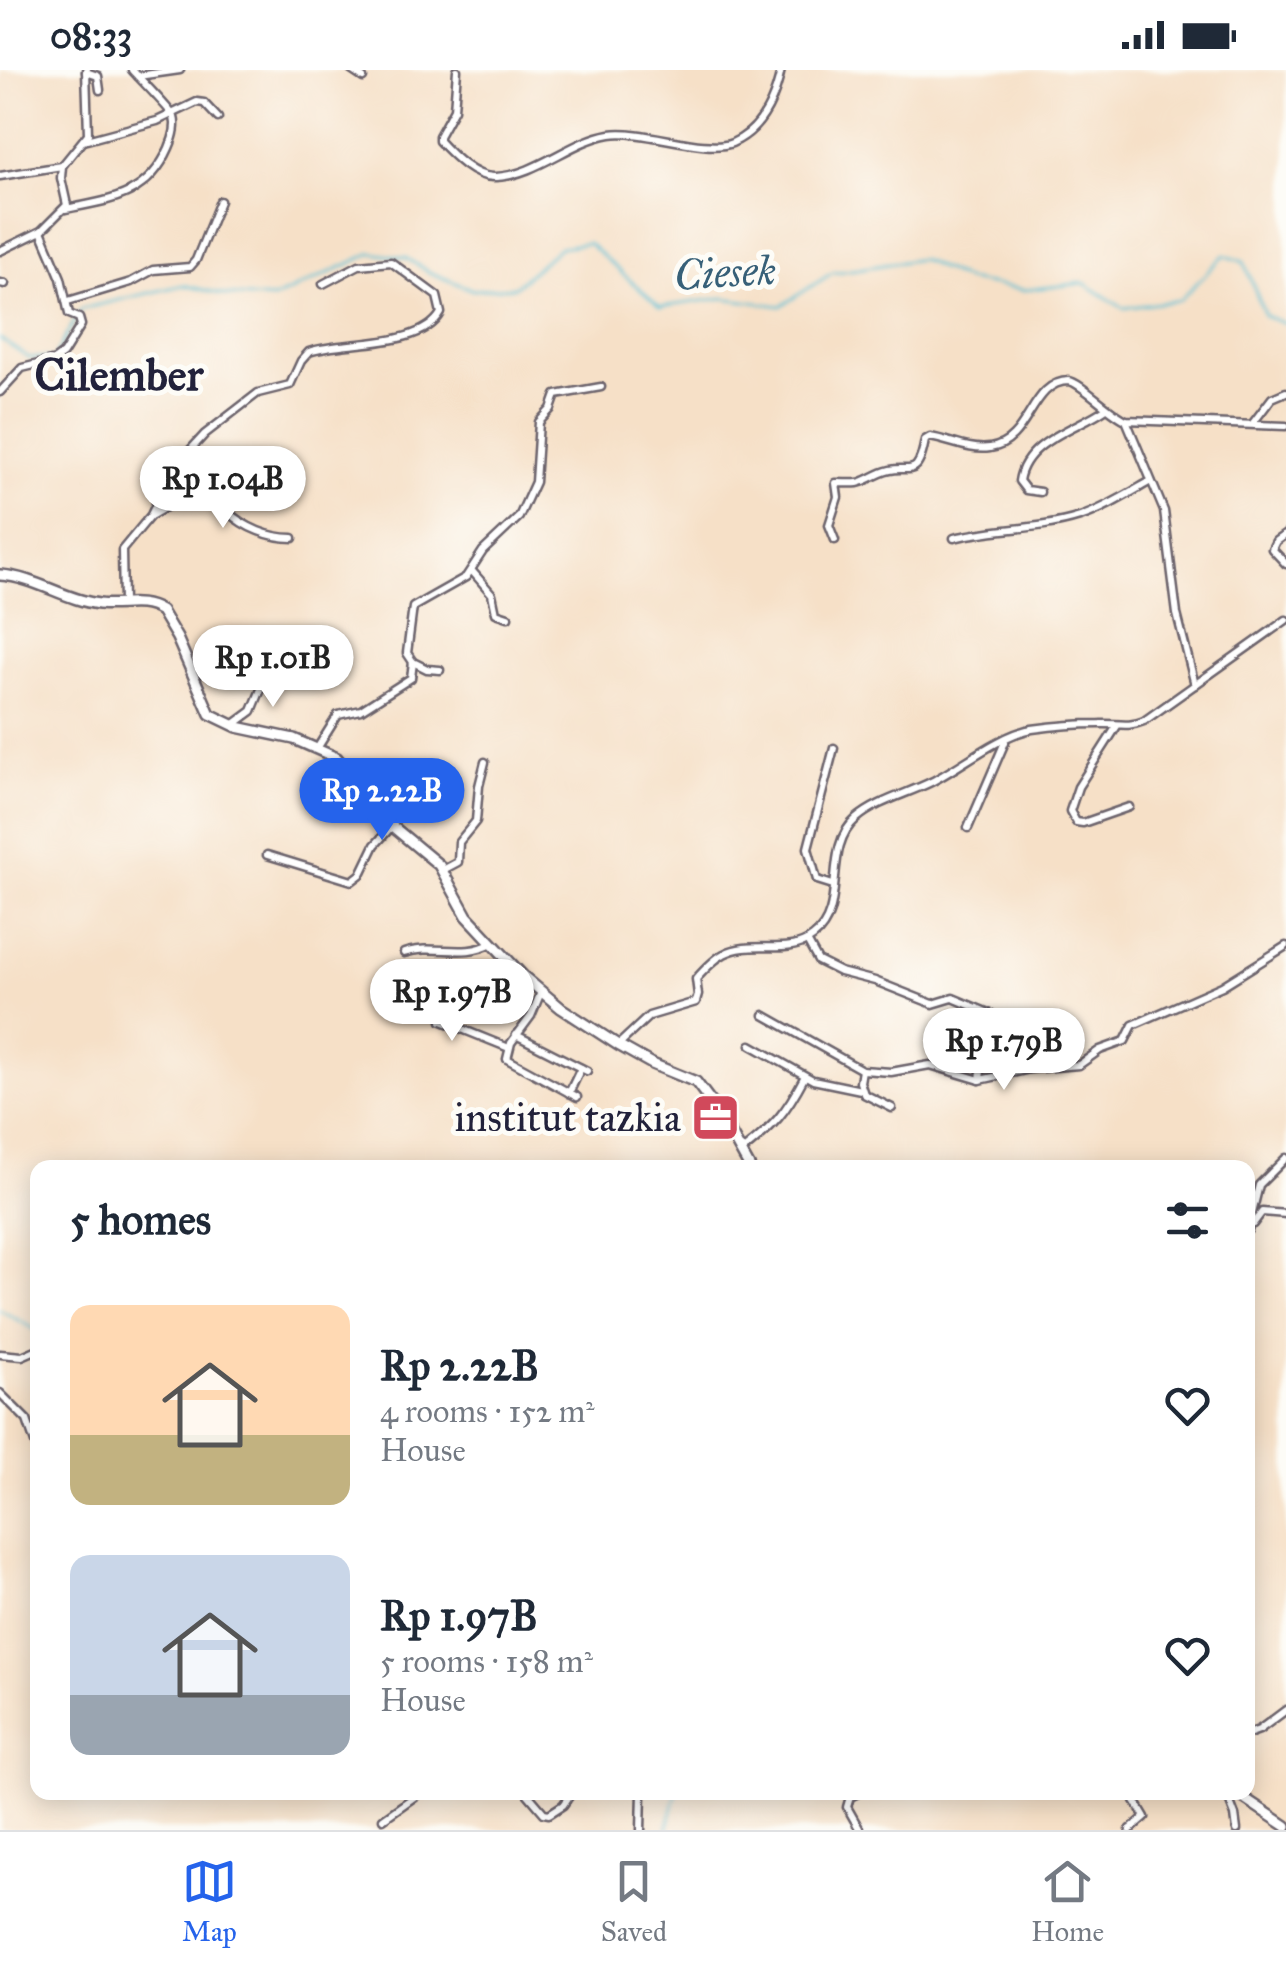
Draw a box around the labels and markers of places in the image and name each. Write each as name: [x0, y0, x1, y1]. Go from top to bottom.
pin: Rp 1.04B: [120, 446, 326, 531]
pin: Rp 1.01B: [170, 625, 376, 710]
pin: Rp 2.22B: [279, 758, 485, 843]
pin: Rp 1.97B: [349, 959, 555, 1044]
pin: Rp 1.79B: [901, 1008, 1107, 1093]
office icon: institut tazkia: [690, 1091, 742, 1143]
place label: institut tazkia: [455, 1093, 681, 1142]

